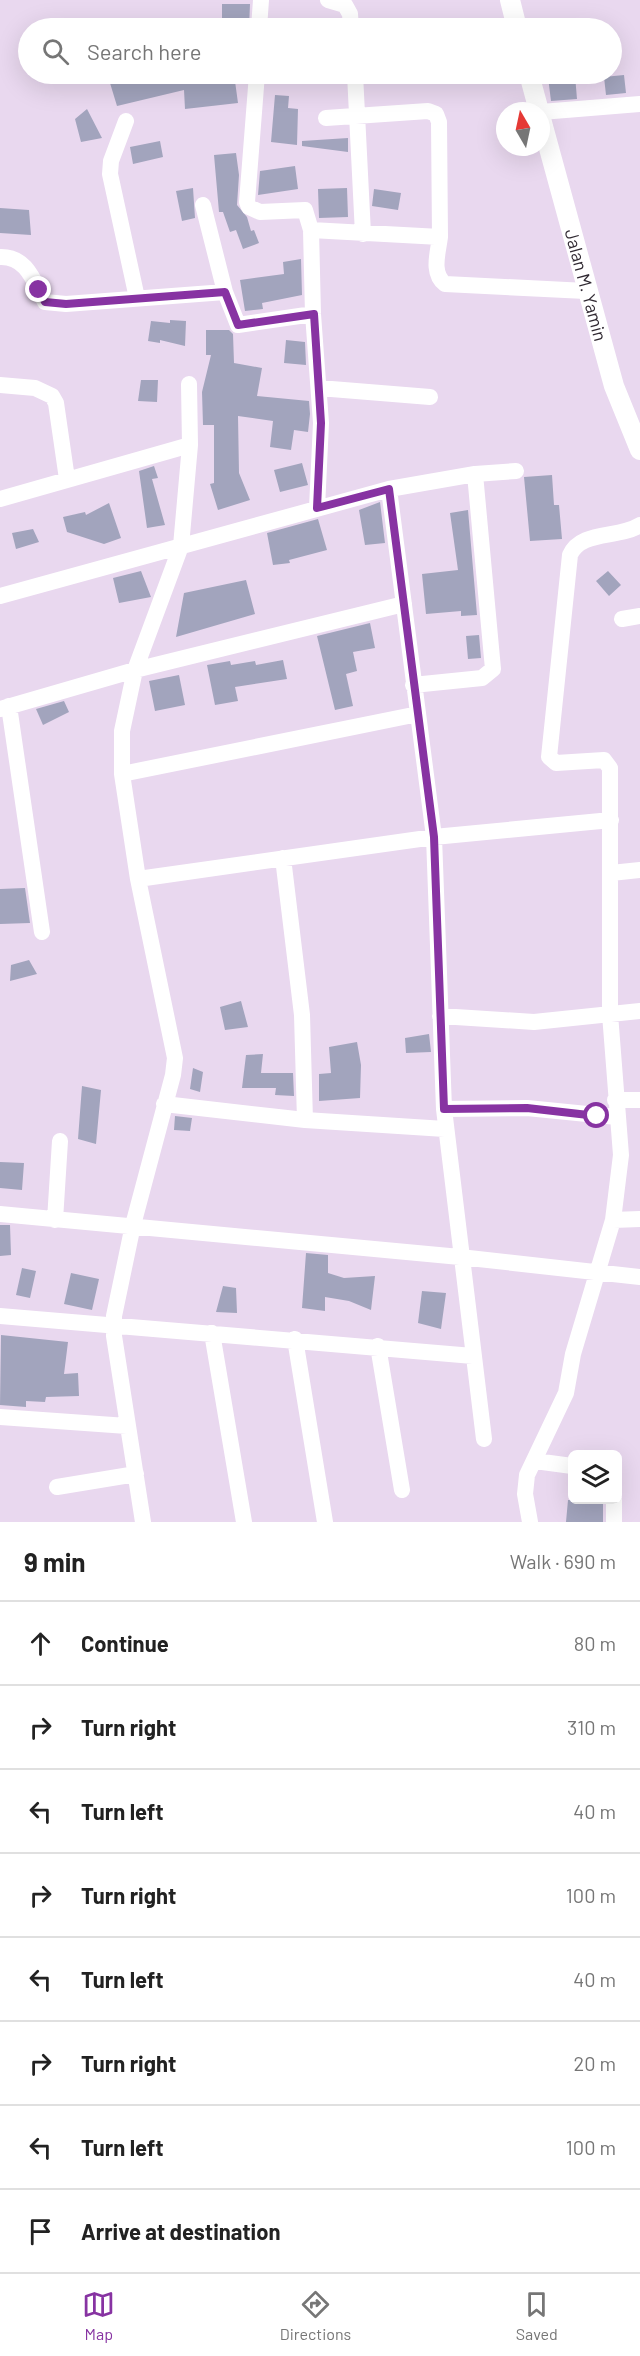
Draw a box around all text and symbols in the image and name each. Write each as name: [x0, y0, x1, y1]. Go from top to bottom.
search box: [18, 18, 622, 84]
icon: search: [39, 35, 72, 68]
text: Search here: [87, 38, 201, 64]
north arrow: [496, 102, 550, 156]
street label: Jalan M. Yamin: [561, 226, 612, 344]
route end: [25, 276, 51, 302]
route start: [583, 1102, 609, 1128]
map controls: [568, 1450, 622, 1504]
button: layers: [568, 1450, 622, 1504]
text: 9 min: [24, 1546, 86, 1577]
text: Walk · 690 m: [510, 1549, 616, 1573]
icon: ahead: [24, 1627, 57, 1660]
text: Continue: [81, 1630, 169, 1656]
text: 80 m: [574, 1631, 616, 1655]
icon: right: [24, 1711, 57, 1744]
text: Turn right: [81, 1714, 176, 1740]
text: 310 m: [567, 1715, 616, 1739]
icon: left: [24, 1795, 57, 1828]
text: Turn left: [81, 1798, 164, 1824]
text: 40 m: [573, 1799, 616, 1823]
icon: right: [24, 1879, 57, 1912]
text: Turn right: [81, 1882, 176, 1908]
text: 100 m: [566, 1883, 616, 1907]
icon: left: [24, 1963, 57, 1996]
text: Turn left: [81, 1966, 164, 1992]
text: 40 m: [573, 1967, 616, 1991]
icon: right: [24, 2047, 57, 2080]
text: Turn right: [81, 2050, 176, 2076]
text: 20 m: [573, 2051, 616, 2075]
icon: left: [24, 2131, 57, 2164]
text: Turn left: [81, 2134, 164, 2160]
text: 100 m: [566, 2135, 616, 2159]
icon: arrive: [24, 2215, 57, 2248]
text: Arrive at destination: [81, 2218, 280, 2244]
tab: Map: [82, 2288, 115, 2343]
tab: Directions: [280, 2288, 351, 2343]
tab: Saved: [516, 2288, 558, 2343]

